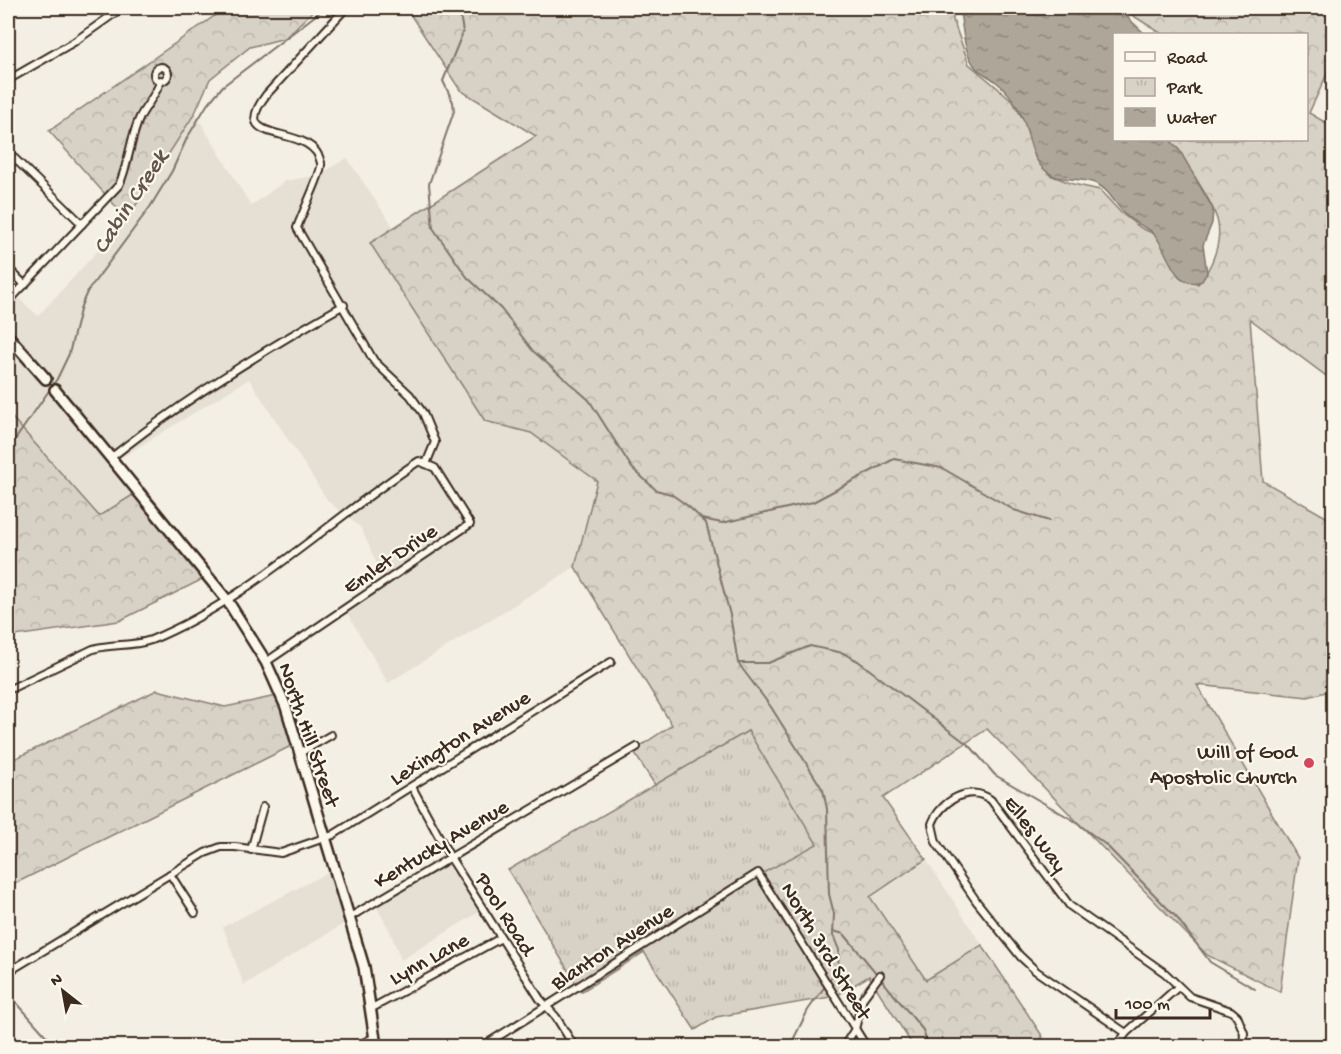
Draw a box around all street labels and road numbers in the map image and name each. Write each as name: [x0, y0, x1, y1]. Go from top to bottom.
street label: Emlet Drive: [339, 519, 444, 601]
street label: North Hill Street: [270, 660, 345, 813]
street label: Lexington Avenue: [386, 685, 537, 793]
street label: Elles Way: [996, 792, 1071, 879]
street label: Kentucky Avenue: [370, 795, 515, 896]
street label: Pool Road: [467, 868, 540, 963]
street label: North 3rd Street: [773, 879, 877, 1027]
street label: Blanton Avenue: [546, 899, 680, 998]
street label: Lynn Lane: [386, 928, 475, 993]

